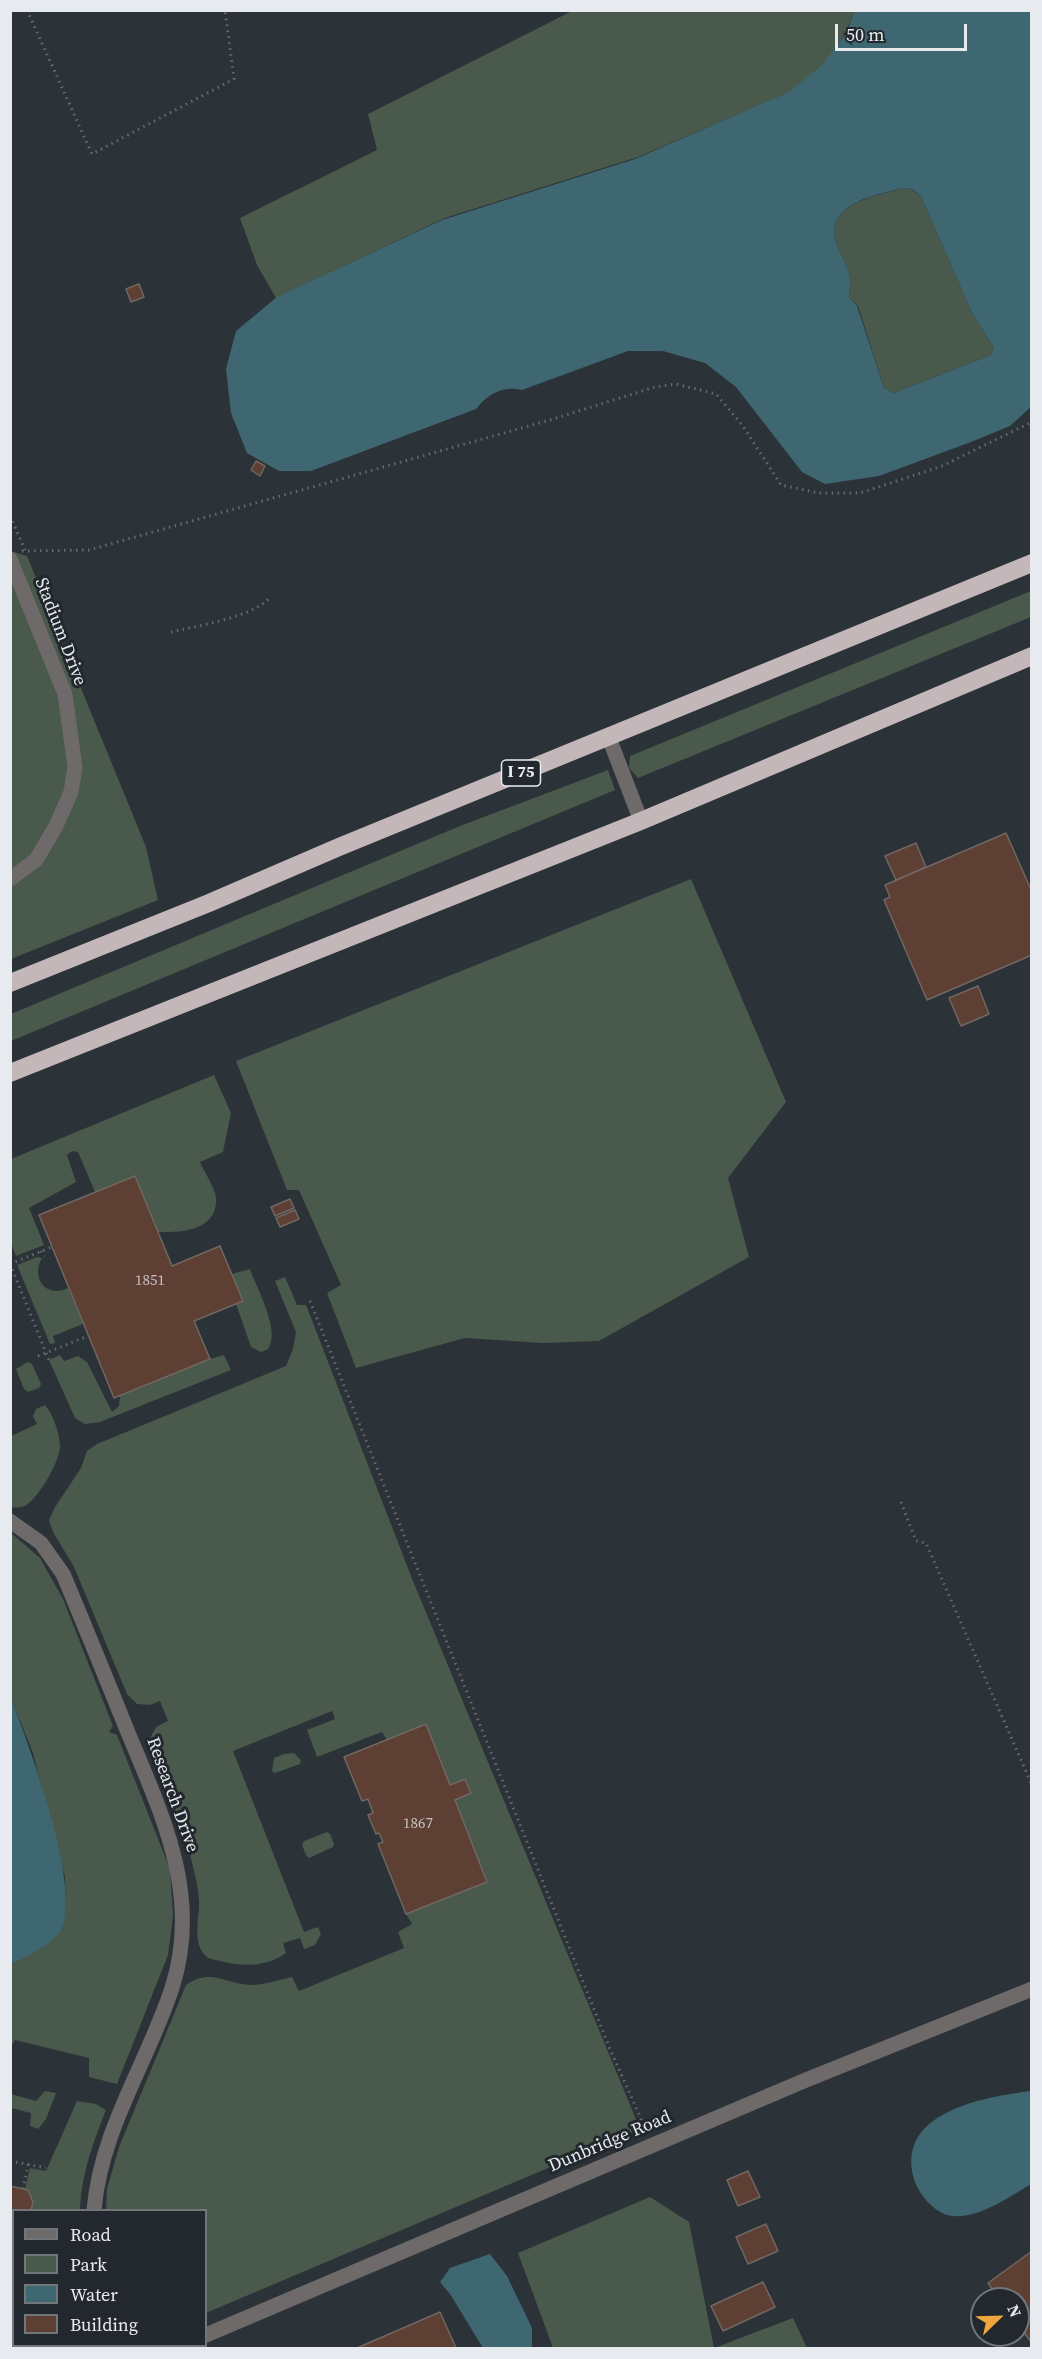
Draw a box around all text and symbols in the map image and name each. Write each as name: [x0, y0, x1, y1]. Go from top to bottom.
scale bar: [838, 12, 970, 50]
text: 50 m: [846, 22, 884, 47]
street label: Stadium Drive: [30, 575, 90, 689]
road number: I 75: [502, 760, 540, 786]
house number: 1851: [135, 1272, 165, 1290]
street label: Research Drive: [141, 1734, 203, 1856]
house number: 1867: [403, 1815, 433, 1833]
street label: Dunbridge Road: [546, 2106, 674, 2178]
legend: [12, 2209, 207, 2347]
text: Road: [70, 2222, 111, 2247]
text: Park: [70, 2252, 107, 2277]
text: Water: [70, 2282, 118, 2307]
north arrow: [970, 2287, 1030, 2347]
text: N: [1002, 2301, 1027, 2320]
text: Building: [70, 2312, 138, 2337]

